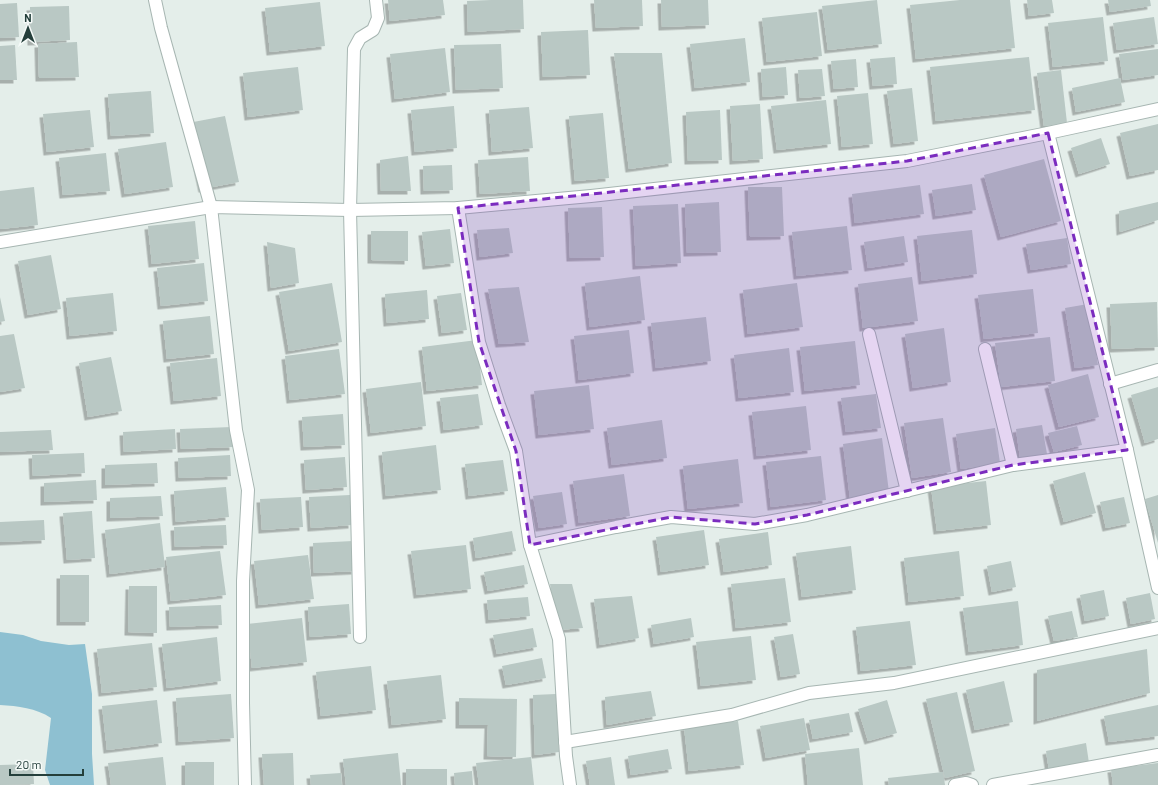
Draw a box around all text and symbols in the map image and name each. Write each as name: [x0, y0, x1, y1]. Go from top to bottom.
north arrow: [8, 8, 48, 48]
text: N: [24, 11, 32, 24]
scale bar: [10, 751, 83, 777]
text: 20 m: [16, 757, 42, 771]

